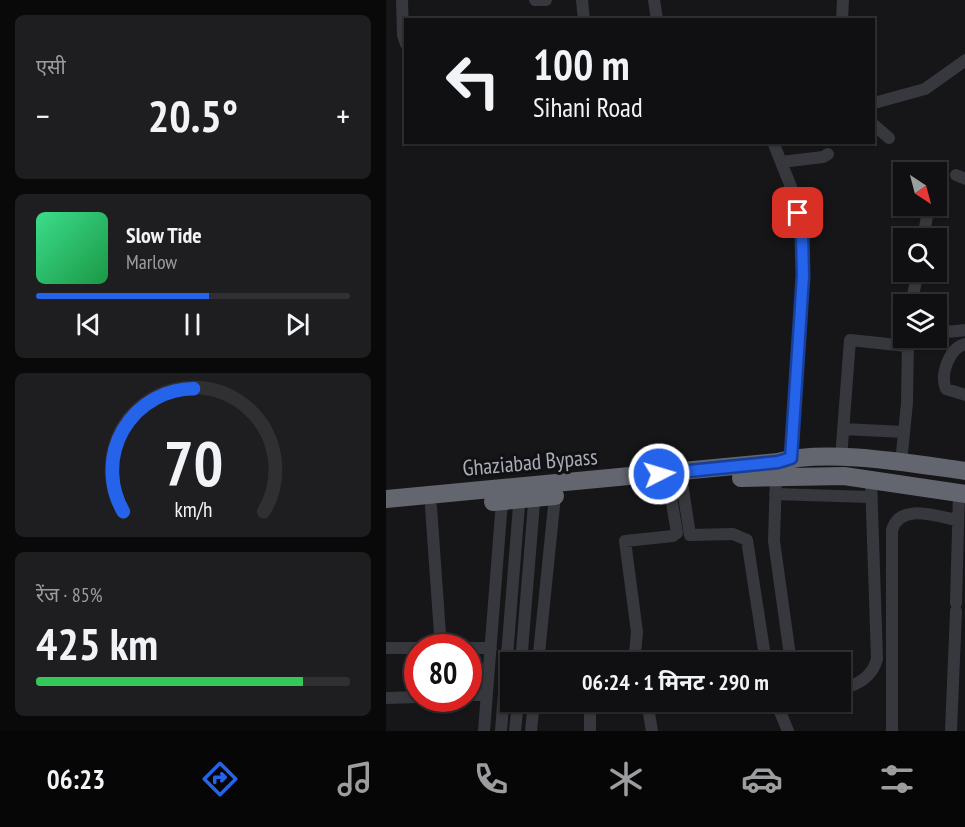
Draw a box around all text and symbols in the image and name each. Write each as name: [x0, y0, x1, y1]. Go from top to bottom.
text: 100 m: [533, 37, 630, 92]
icon: left: [434, 42, 512, 120]
text: एसी: [36, 54, 66, 80]
text: 20.5°: [148, 86, 238, 144]
text: Sihani Road: [533, 90, 643, 124]
text: −: [36, 94, 50, 137]
text: +: [336, 94, 350, 137]
north arrow: [893, 162, 947, 216]
map controls: [893, 162, 947, 348]
pin: [772, 187, 823, 238]
icon: arrive: [781, 196, 814, 229]
text: Slow Tide: [126, 221, 202, 249]
button: search: [893, 228, 947, 282]
text: Marlow: [126, 249, 177, 275]
button: layers: [893, 294, 947, 348]
icon: previous: [72, 308, 105, 341]
icon: pause: [176, 308, 209, 341]
icon: next: [281, 308, 314, 341]
text: 70: [163, 422, 223, 503]
street label: Ghaziabad Bypass: [461, 442, 599, 482]
position arrow: [627, 442, 691, 506]
text: km/h: [174, 495, 212, 523]
text: रेंज · 85%: [36, 582, 103, 608]
text: 425 km: [36, 614, 158, 672]
speed limit sign: 80: [404, 634, 482, 712]
text: 06:24 · 1 मिनट · 290 m: [582, 668, 769, 696]
icon: directions: [199, 758, 241, 800]
icon: music: [334, 758, 376, 800]
icon: phone: [470, 758, 512, 800]
icon: climate: [605, 758, 647, 800]
icon: car: [741, 758, 783, 800]
icon: filters: [876, 758, 918, 800]
text: 06:23: [47, 762, 105, 796]

